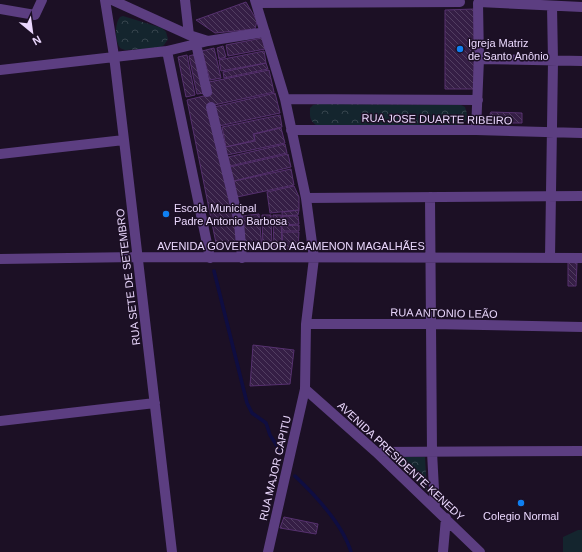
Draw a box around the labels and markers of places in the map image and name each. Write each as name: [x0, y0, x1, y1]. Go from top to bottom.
place label: Igreja Matriz de Santo Anônio: [468, 37, 549, 62]
marker: Igreja Matriz de Santo Anônio: [455, 44, 465, 54]
place label: Escola Municipal Padre Antonio Barbosa: [174, 202, 288, 227]
marker: Escola Municipal Padre Antonio Barbosa: [161, 209, 171, 219]
marker: Colegio Normal: [516, 498, 526, 508]
place label: Colegio Normal: [483, 510, 559, 522]

